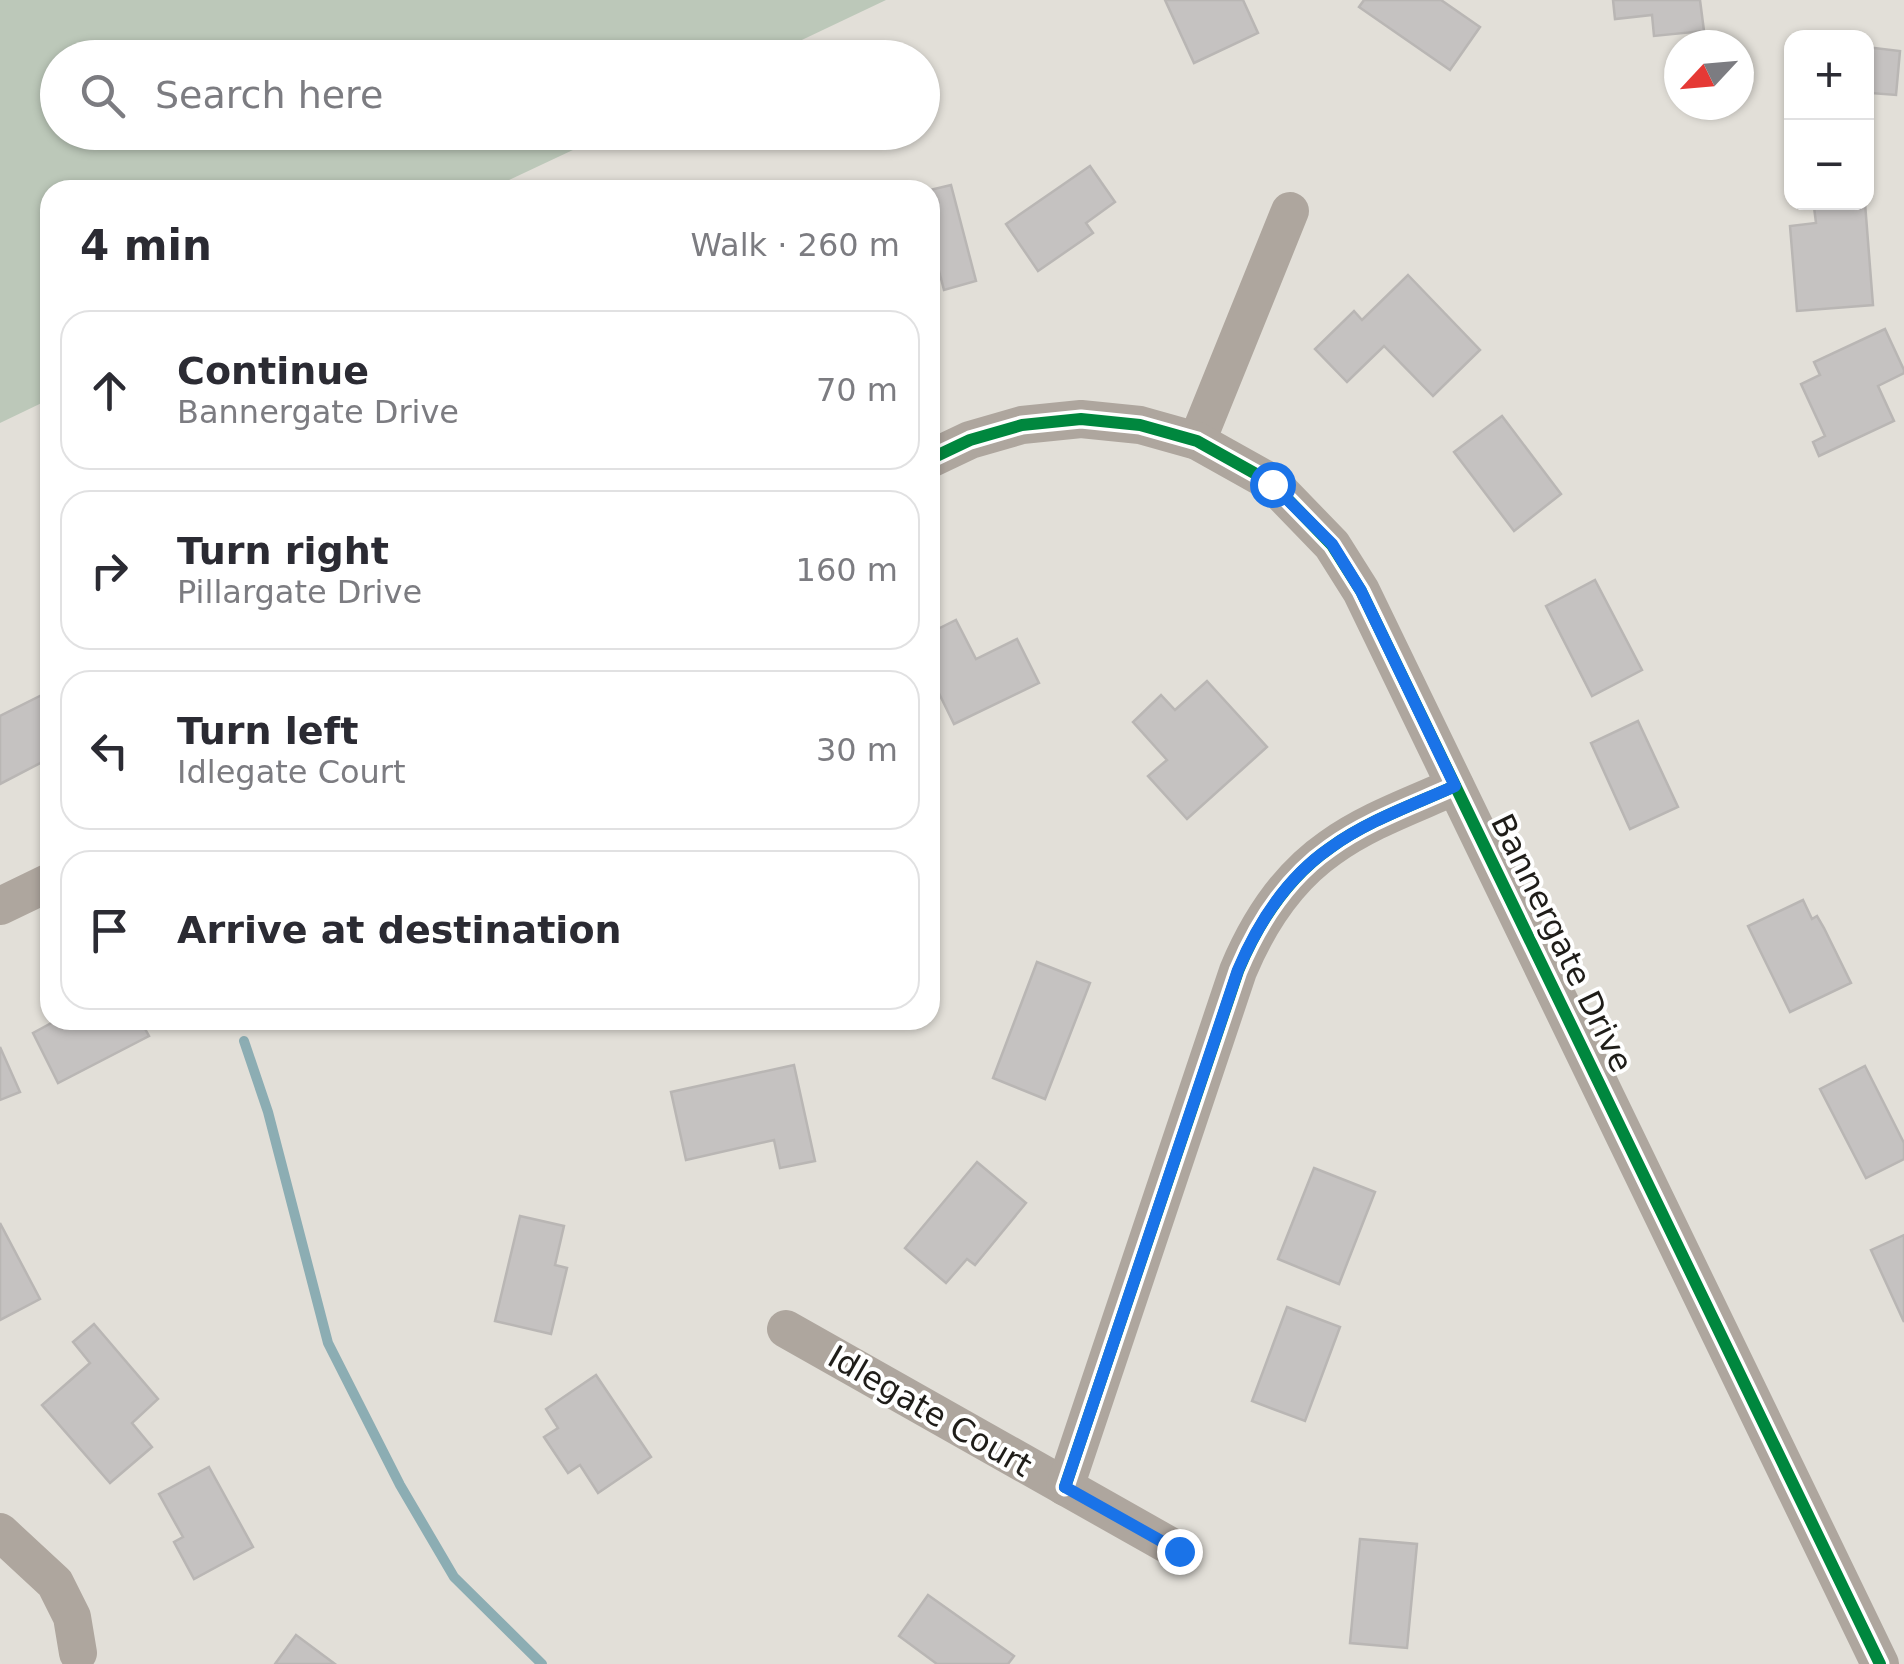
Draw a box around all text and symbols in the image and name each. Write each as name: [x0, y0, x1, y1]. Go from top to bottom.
north arrow: [1664, 30, 1754, 120]
map controls: [1784, 30, 1874, 210]
button: +: [1784, 30, 1874, 120]
search box: [40, 40, 940, 150]
icon: search: [75, 68, 130, 123]
text: Search here: [155, 73, 383, 117]
button: −: [1784, 120, 1874, 210]
text: 4 min: [80, 221, 212, 270]
text: Walk · 260 m: [690, 226, 900, 264]
text: Continue: [177, 349, 369, 393]
icon: ahead: [82, 363, 137, 418]
text: 70 m: [816, 371, 898, 409]
text: Bannergate Drive: [177, 393, 459, 431]
route start: [1250, 462, 1296, 508]
text: Turn right: [177, 529, 389, 573]
icon: right: [82, 543, 137, 598]
text: 160 m: [796, 551, 898, 589]
text: Pillargate Drive: [177, 573, 422, 611]
text: Turn left: [177, 709, 358, 753]
icon: left: [82, 723, 137, 778]
text: 30 m: [816, 731, 898, 769]
text: Idlegate Court: [177, 753, 406, 791]
street label: Bannergate Drive: [1483, 808, 1641, 1078]
icon: arrive: [82, 903, 137, 958]
text: Arrive at destination: [177, 908, 622, 952]
street label: Idlegate Court: [822, 1337, 1038, 1485]
route end: [1157, 1529, 1203, 1575]

